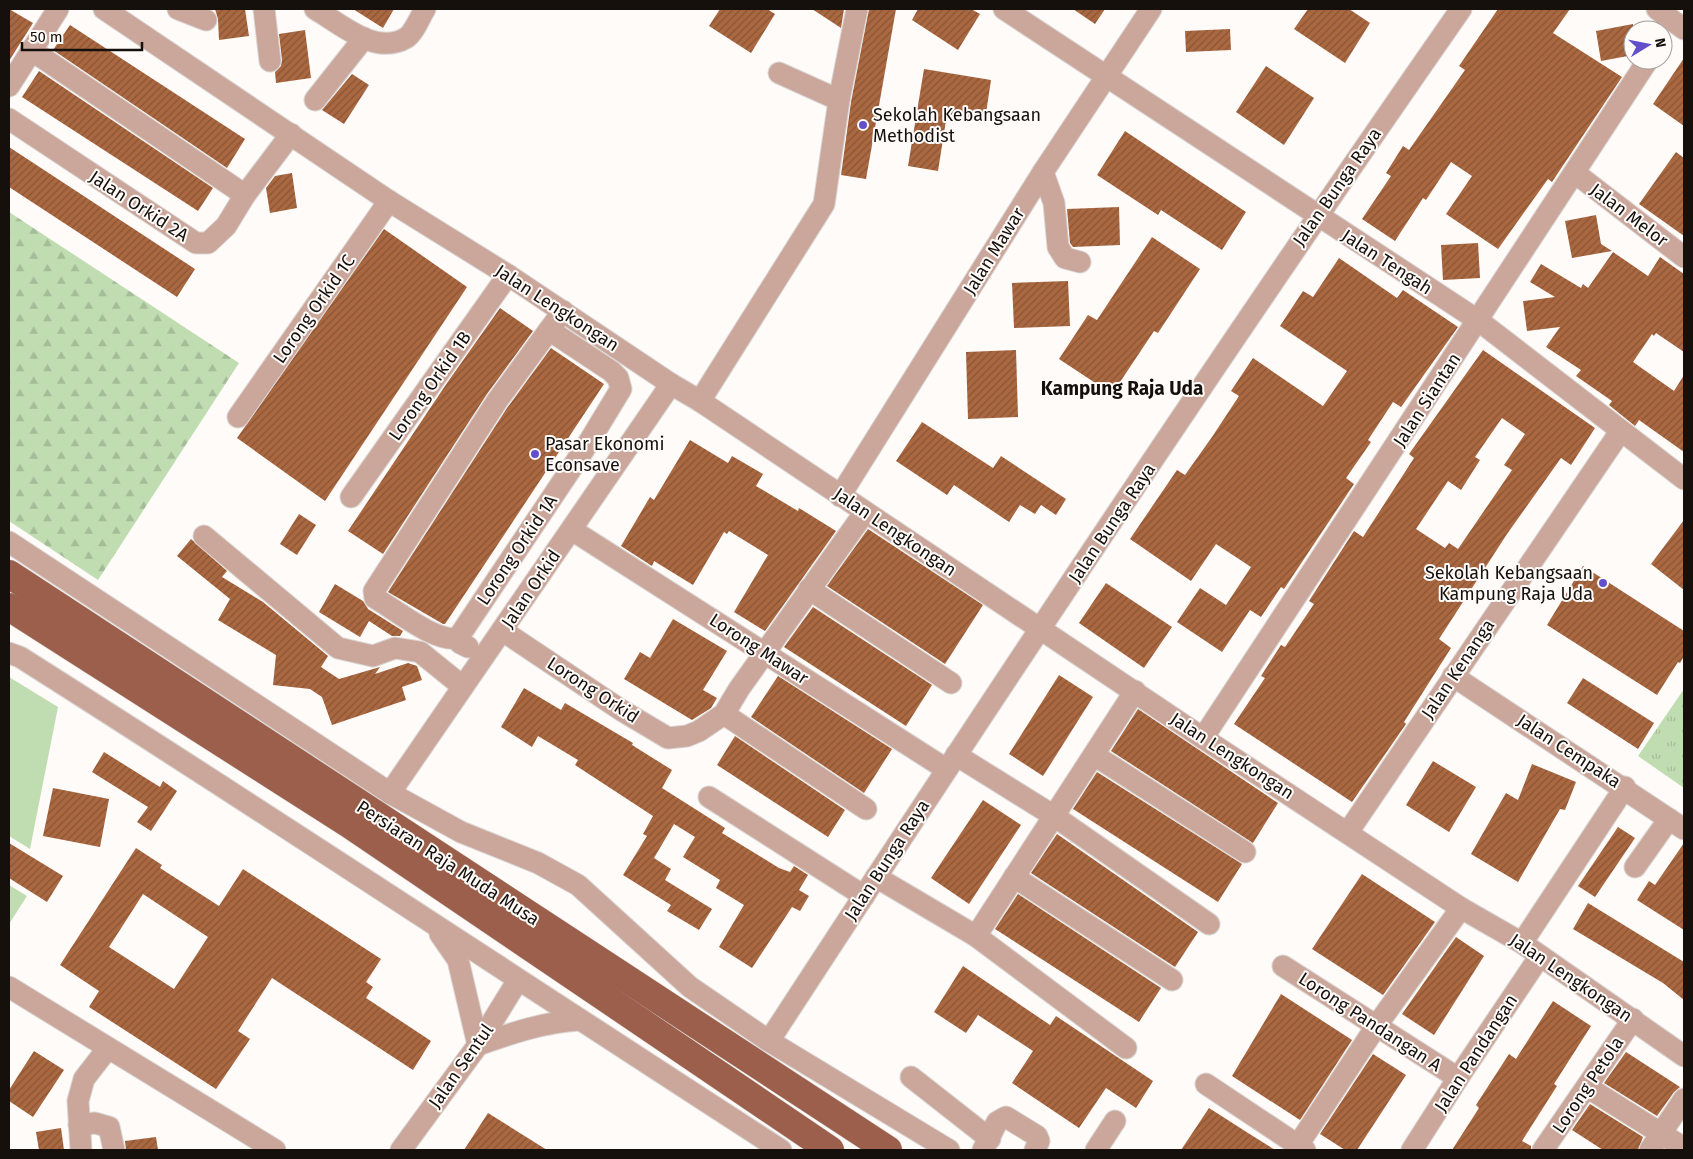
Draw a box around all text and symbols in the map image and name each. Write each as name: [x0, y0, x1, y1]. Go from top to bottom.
scale bar: [22, 20, 142, 52]
north arrow: [1623, 20, 1673, 70]
text: 50 m: [30, 28, 63, 46]
text: N: [1651, 37, 1669, 49]
place label: Sekolah Kebangsaan Methodist: [873, 104, 1041, 147]
marker: Sekolah Kebangsaan Methodist: [857, 119, 869, 131]
street label: Jalan Bunga Raya: [1288, 124, 1386, 250]
street label: Jalan Orkid 2A: [85, 166, 193, 247]
street label: Jalan Melor: [1586, 179, 1672, 251]
street label: Jalan Mawar: [959, 203, 1029, 299]
street label: Jalan Tengah: [1338, 225, 1436, 299]
street label: Lorong Orkid 1C: [268, 250, 360, 368]
street label: Jalan Lengkongan: [491, 260, 623, 356]
street label: Lorong Orkid 1B: [384, 327, 476, 445]
street label: Jalan Siantan: [1389, 349, 1465, 451]
district label: Kampung Raja Uda: [1041, 377, 1203, 400]
place label: Pasar Ekonomi Econsave: [545, 433, 665, 476]
marker: Pasar Ekonomi Econsave: [529, 448, 541, 460]
street label: Jalan Bunga Raya: [1064, 459, 1160, 587]
street label: Jalan Lengkongan: [830, 483, 960, 581]
street label: Lorong Orkid 1A: [472, 490, 562, 609]
street label: Jalan Orkid: [497, 546, 565, 632]
place label: Sekolah Kebangsaan Kampung Raja Uda: [1425, 562, 1593, 605]
marker: Sekolah Kebangsaan Kampung Raja Uda: [1597, 577, 1609, 589]
street label: Lorong Mawar: [705, 609, 813, 689]
street label: Jalan Kenanga: [1417, 615, 1499, 723]
street label: Lorong Orkid: [543, 652, 643, 728]
street label: Jalan Lengkongan: [1166, 708, 1298, 804]
street label: Jalan Cempaka: [1513, 709, 1625, 793]
street label: Jalan Bunga Raya: [840, 795, 934, 925]
street label: Persiaran Raja Muda Musa: [353, 796, 543, 930]
street label: Jalan Lengkongan: [1506, 929, 1636, 1027]
street label: Lorong Pandangan A: [1294, 968, 1446, 1077]
street label: Jalan Pandangan: [1430, 990, 1522, 1116]
street label: Jalan Sentul: [424, 1020, 498, 1112]
street label: Lorong Petola: [1548, 1032, 1628, 1138]

